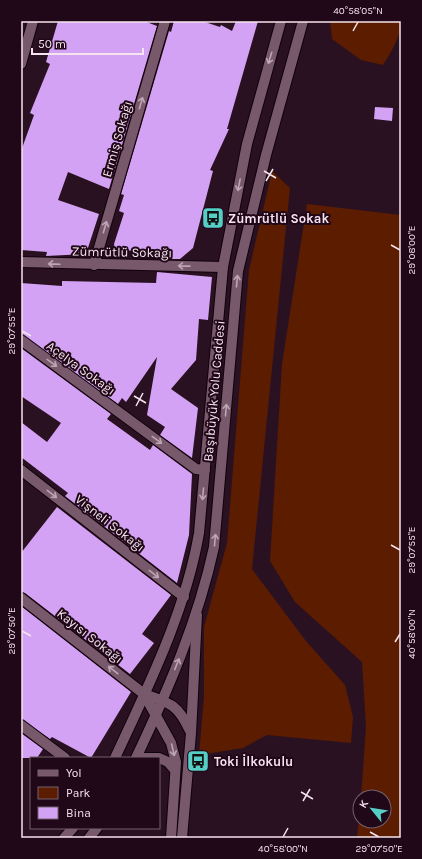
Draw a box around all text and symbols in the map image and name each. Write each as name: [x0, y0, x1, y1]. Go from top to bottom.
text: 40°58'05"N: [333, 5, 383, 17]
scale bar: [32, 30, 143, 56]
text: 50 m: [38, 37, 66, 51]
one-way arrow: [266, 52, 273, 65]
one-way arrow: [138, 96, 145, 109]
street label: Ermiş Sokağı: [99, 99, 135, 179]
one-way arrow: [235, 178, 243, 191]
bus stop icon: Zümrütlü Sokak: [200, 205, 226, 231]
place label: Zümrütlü Sokak: [228, 211, 329, 226]
one-way arrow: [102, 221, 109, 234]
text: 29°08'00"E: [406, 226, 418, 274]
street label: Zümrütlü Sokağı: [72, 244, 172, 260]
one-way arrow: [48, 260, 61, 267]
one-way arrow: [178, 262, 191, 270]
one-way arrow: [233, 275, 240, 288]
text: 29°07'55"E: [6, 308, 18, 354]
street label: Başıbüyük Yolu Caddesi: [200, 320, 228, 462]
street label: Açelya Sokağı: [44, 338, 118, 398]
one-way arrow: [47, 359, 58, 367]
one-way arrow: [222, 404, 229, 417]
one-way arrow: [152, 436, 163, 444]
one-way arrow: [199, 487, 206, 500]
one-way arrow: [46, 490, 57, 498]
street label: Vişneli Sokağı: [72, 491, 148, 555]
text: 29°07'55"E: [406, 527, 418, 573]
one-way arrow: [211, 534, 218, 547]
one-way arrow: [149, 570, 160, 579]
street label: Kayısı Sokağı: [54, 606, 126, 666]
text: 29°07'50"E: [6, 607, 18, 655]
text: 40°58'00"N: [406, 609, 418, 659]
one-way arrow: [174, 658, 181, 670]
one-way arrow: [108, 666, 119, 675]
one-way arrow: [169, 744, 177, 757]
bus stop icon: Toki İlkokulu: [185, 748, 211, 774]
place label: Toki İlkokulu: [214, 753, 293, 769]
legend: [30, 757, 160, 829]
text: Yol: [66, 766, 82, 780]
text: Park: [66, 786, 91, 800]
north arrow: [352, 789, 392, 829]
text: K: [356, 797, 372, 811]
text: Bina: [66, 806, 91, 820]
text: 40°58'00"N: [258, 843, 308, 855]
text: 29°07'50"E: [355, 843, 403, 855]

